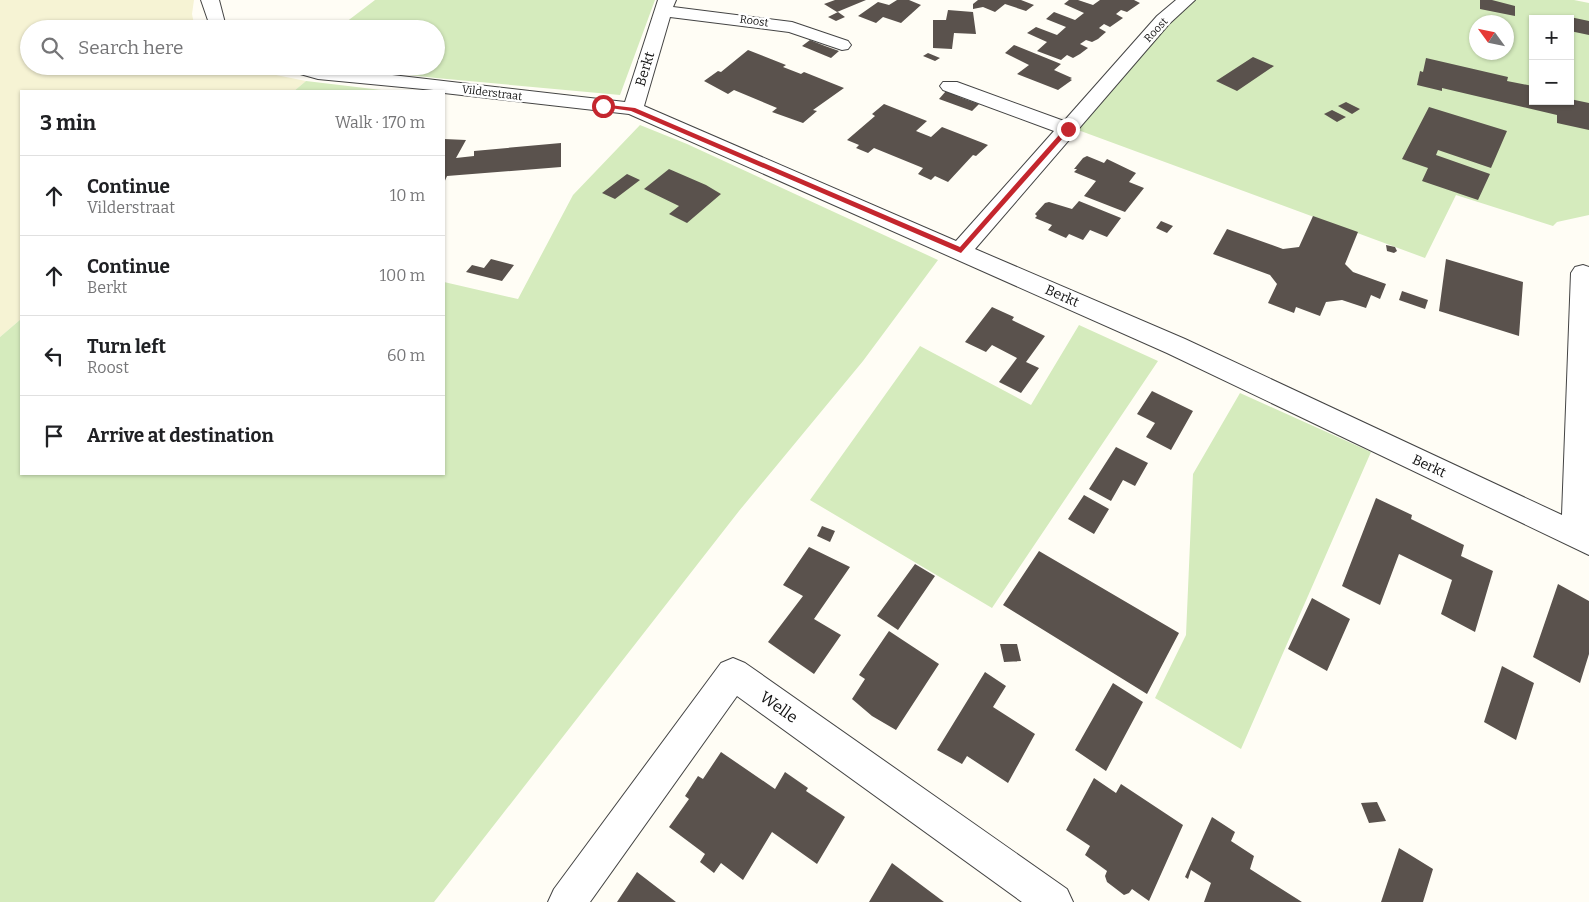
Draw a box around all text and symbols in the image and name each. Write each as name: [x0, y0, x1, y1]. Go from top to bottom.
street label: Roost: [739, 13, 769, 29]
street label: Roost: [1141, 15, 1171, 45]
north arrow: [1469, 15, 1514, 60]
map controls: [1529, 15, 1574, 105]
button: +: [1529, 15, 1574, 60]
search box: [20, 20, 445, 75]
icon: search: [38, 34, 66, 62]
text: Search here: [78, 36, 183, 59]
street label: Berkt: [632, 50, 658, 88]
button: −: [1529, 60, 1574, 105]
street label: Vilderstraat: [461, 83, 523, 103]
route start: [592, 95, 615, 118]
text: 3 min: [40, 110, 96, 136]
text: Walk · 170 m: [335, 113, 425, 132]
route end: [1057, 118, 1080, 141]
text: Continue: [87, 175, 170, 198]
icon: ahead: [40, 182, 68, 210]
text: 10 m: [390, 186, 425, 205]
text: Vilderstraat: [87, 198, 175, 217]
text: Continue: [87, 255, 170, 278]
icon: ahead: [40, 262, 68, 290]
text: 100 m: [380, 266, 425, 285]
text: Berkt: [87, 278, 127, 297]
street label: Berkt: [1042, 281, 1082, 311]
text: Turn left: [87, 335, 166, 358]
icon: left: [40, 342, 68, 370]
text: 60 m: [387, 346, 425, 365]
text: Roost: [87, 358, 129, 377]
icon: arrive: [40, 422, 68, 450]
text: Arrive at destination: [87, 424, 274, 447]
street label: Berkt: [1409, 451, 1449, 481]
street label: Welle: [756, 687, 802, 727]

